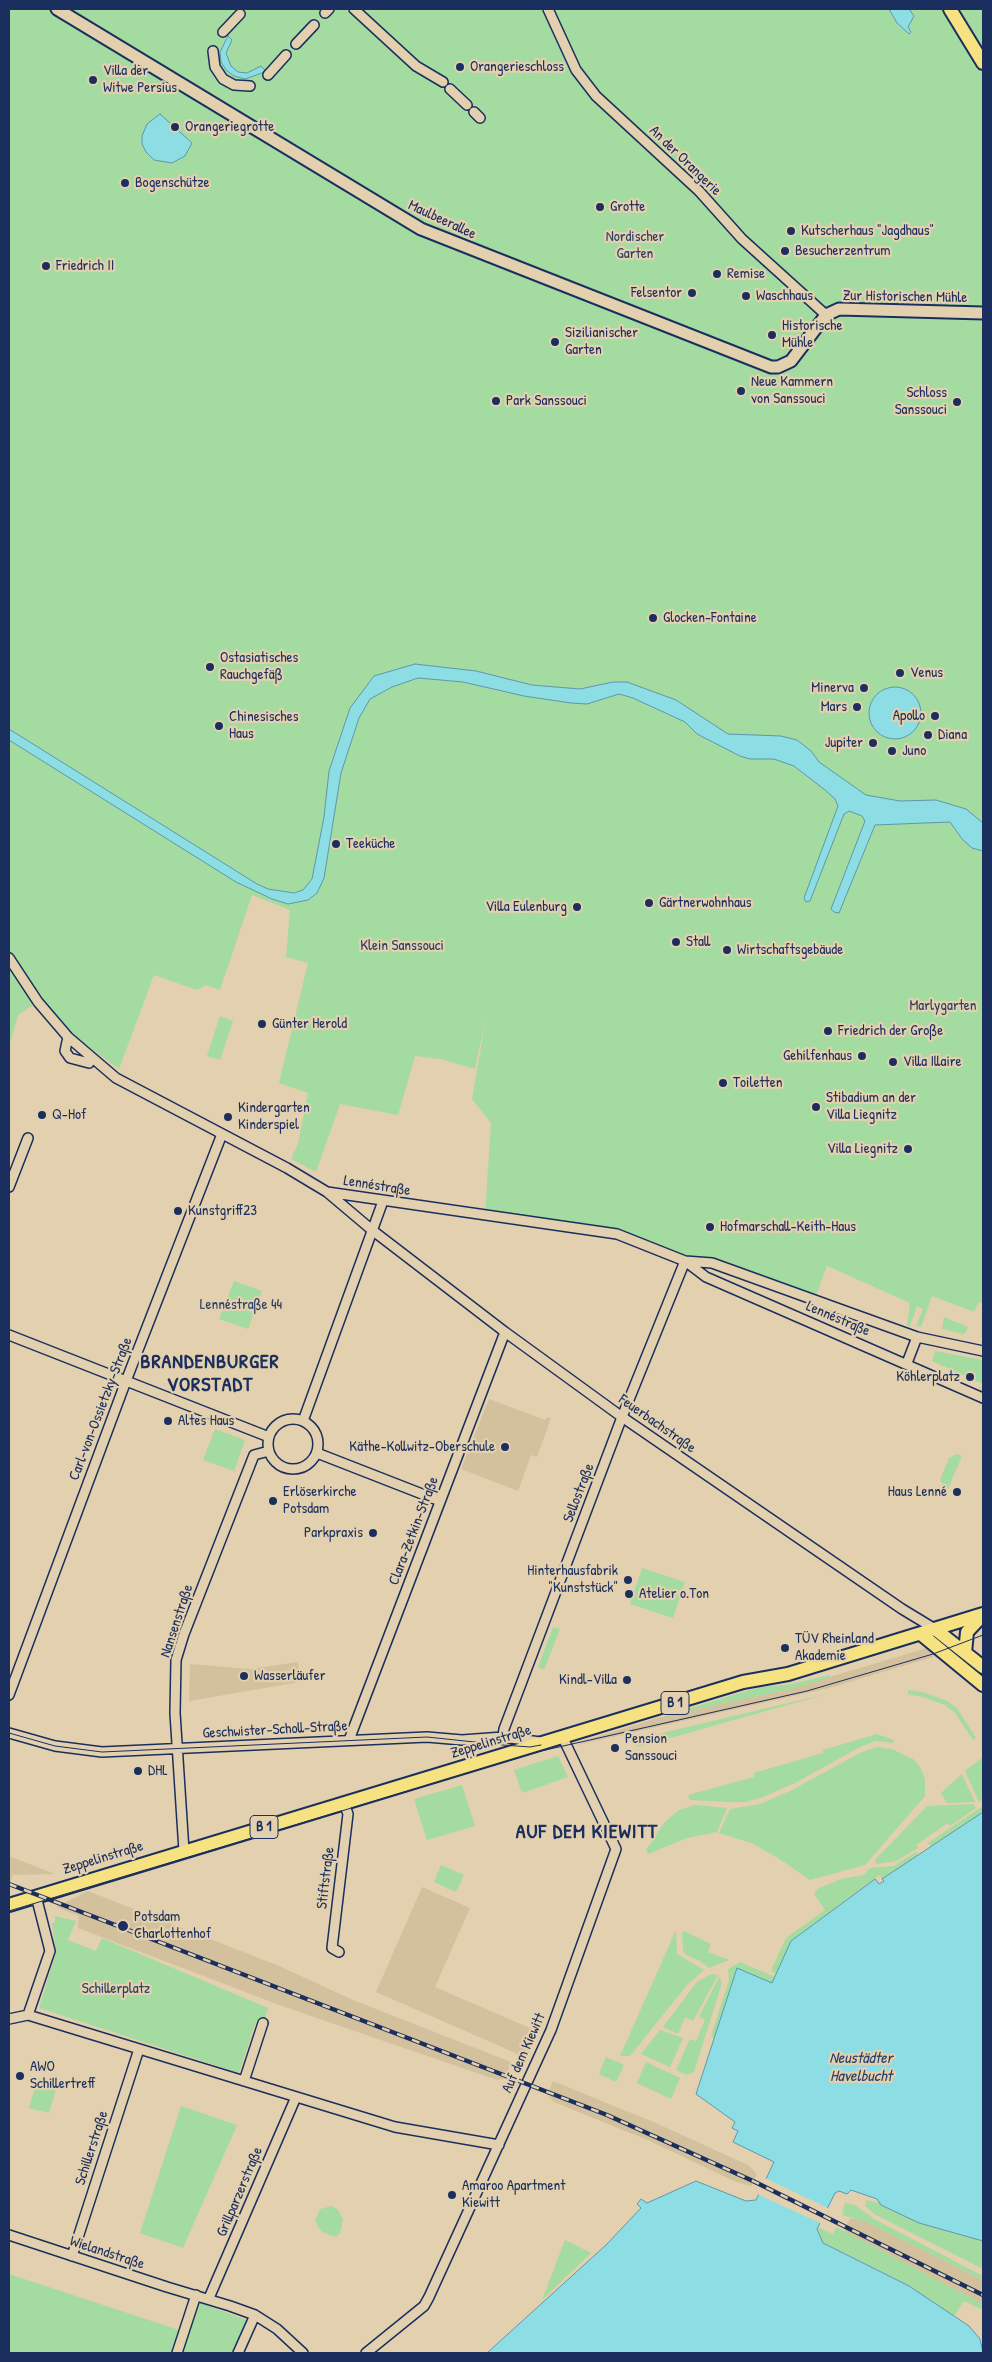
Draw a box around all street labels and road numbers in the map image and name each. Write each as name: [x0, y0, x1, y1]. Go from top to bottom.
street label: An der Orangerie: [645, 122, 725, 200]
street label: Maulbeerallee: [405, 196, 479, 244]
street label: Zur Historischen Mühle: [843, 287, 967, 307]
street label: Lennéstraße: [342, 1172, 412, 1200]
street label: Lennéstraße: [803, 1298, 873, 1340]
street label: Carl-von-Ossietzky-Straße: [65, 1335, 137, 1483]
street label: Feuerbachstraße: [615, 1391, 699, 1457]
street label: Sellostraße: [560, 1461, 598, 1525]
street label: Clara-Zetkin-Straße: [385, 1474, 443, 1588]
street label: Nansenstraße: [157, 1582, 197, 1660]
road number: B 1: [661, 1692, 689, 1715]
street label: Geschwister-Scholl-Straße: [202, 1717, 348, 1743]
street label: Zeppelinstraße: [449, 1721, 533, 1763]
road number: B 1: [250, 1815, 278, 1838]
street label: Zeppelinstraße: [61, 1837, 145, 1879]
street label: Stiftstraße: [313, 1846, 339, 1910]
street label: Auf dem Kiewitt: [498, 2010, 550, 2096]
street label: Schillerstraße: [72, 2109, 112, 2187]
street label: Grillparzerstraße: [213, 2145, 267, 2239]
street label: Wielandstraße: [67, 2232, 147, 2274]

